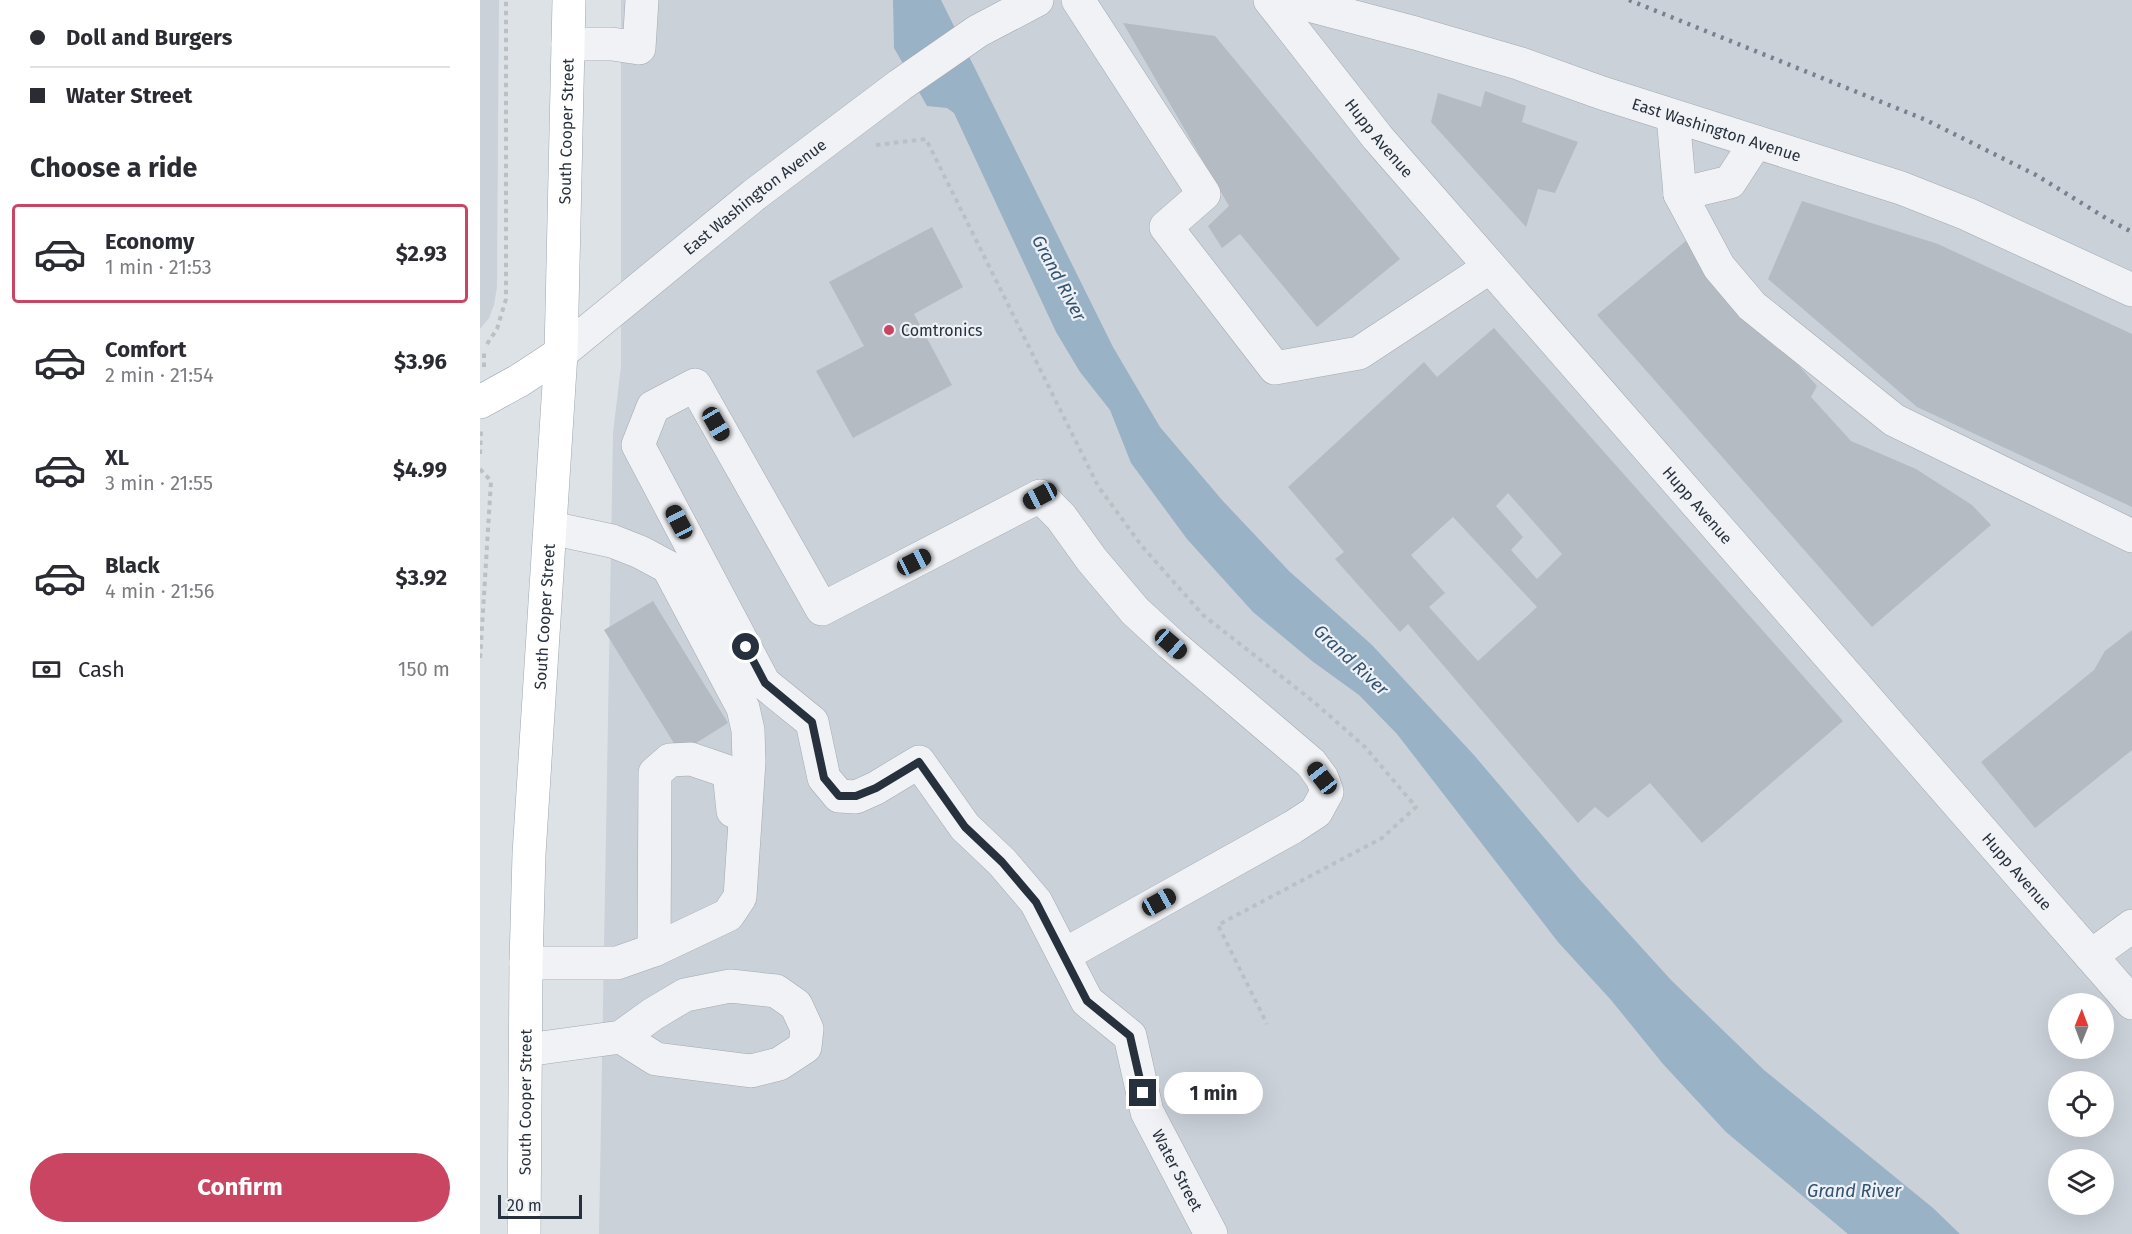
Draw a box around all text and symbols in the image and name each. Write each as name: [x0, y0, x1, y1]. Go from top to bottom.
text: Doll and Burgers: [66, 24, 232, 51]
street label: South Cooper Street: [555, 58, 577, 204]
text: Water Street: [66, 82, 192, 109]
street label: East Washington Avenue: [1630, 94, 1804, 165]
street label: Hupp Avenue: [1341, 95, 1417, 181]
street label: East Washington Avenue: [679, 135, 830, 259]
text: Choose a ride: [30, 152, 197, 184]
icon: car: [33, 227, 87, 281]
text: Economy: [105, 228, 194, 255]
water label: Grand River: [1027, 231, 1091, 326]
text: $2.93: [396, 240, 447, 267]
text: 1 min · 21:53: [105, 255, 212, 279]
place label: Comtronics: [901, 321, 983, 340]
marker: Comtronics: [882, 323, 896, 337]
icon: car: [33, 335, 87, 389]
text: Comfort: [105, 336, 186, 363]
text: $3.96: [394, 348, 447, 375]
text: 2 min · 21:54: [105, 363, 214, 387]
car: [699, 404, 733, 444]
icon: car: [33, 443, 87, 497]
text: XL: [105, 444, 129, 471]
text: $4.99: [393, 456, 447, 483]
street label: Hupp Avenue: [1659, 462, 1737, 548]
text: 3 min · 21:55: [105, 471, 213, 495]
car: [1020, 480, 1060, 512]
car: [663, 502, 695, 542]
street label: South Cooper Street: [530, 543, 558, 690]
car: [894, 546, 934, 578]
icon: car: [33, 551, 87, 605]
text: Black: [105, 552, 160, 579]
text: $3.92: [395, 564, 447, 591]
text: 4 min · 21:56: [105, 579, 214, 603]
water label: Grand River: [1309, 620, 1394, 701]
car: [1152, 625, 1190, 663]
route start: [732, 633, 759, 660]
icon: cash: [30, 653, 63, 686]
text: Cash: [78, 656, 125, 683]
text: 150 m: [398, 657, 450, 681]
car: [1304, 758, 1340, 798]
street label: Hupp Avenue: [1978, 829, 2056, 914]
car: [1139, 885, 1179, 919]
north arrow: [2048, 993, 2114, 1059]
map controls: [2048, 993, 2114, 1215]
street label: South Cooper Street: [515, 1029, 535, 1175]
button: locate: [2048, 1071, 2114, 1137]
callout: 1 min: [1164, 1072, 1263, 1114]
route end: [1129, 1079, 1156, 1106]
text: 1 min: [1189, 1081, 1238, 1105]
street label: Water Street: [1148, 1126, 1207, 1215]
button: layers: [2048, 1149, 2114, 1215]
button: Confirm: [30, 1153, 450, 1222]
water label: Grand River: [1807, 1180, 1902, 1202]
scale bar: [498, 1192, 582, 1220]
text: 20 m: [507, 1196, 542, 1215]

